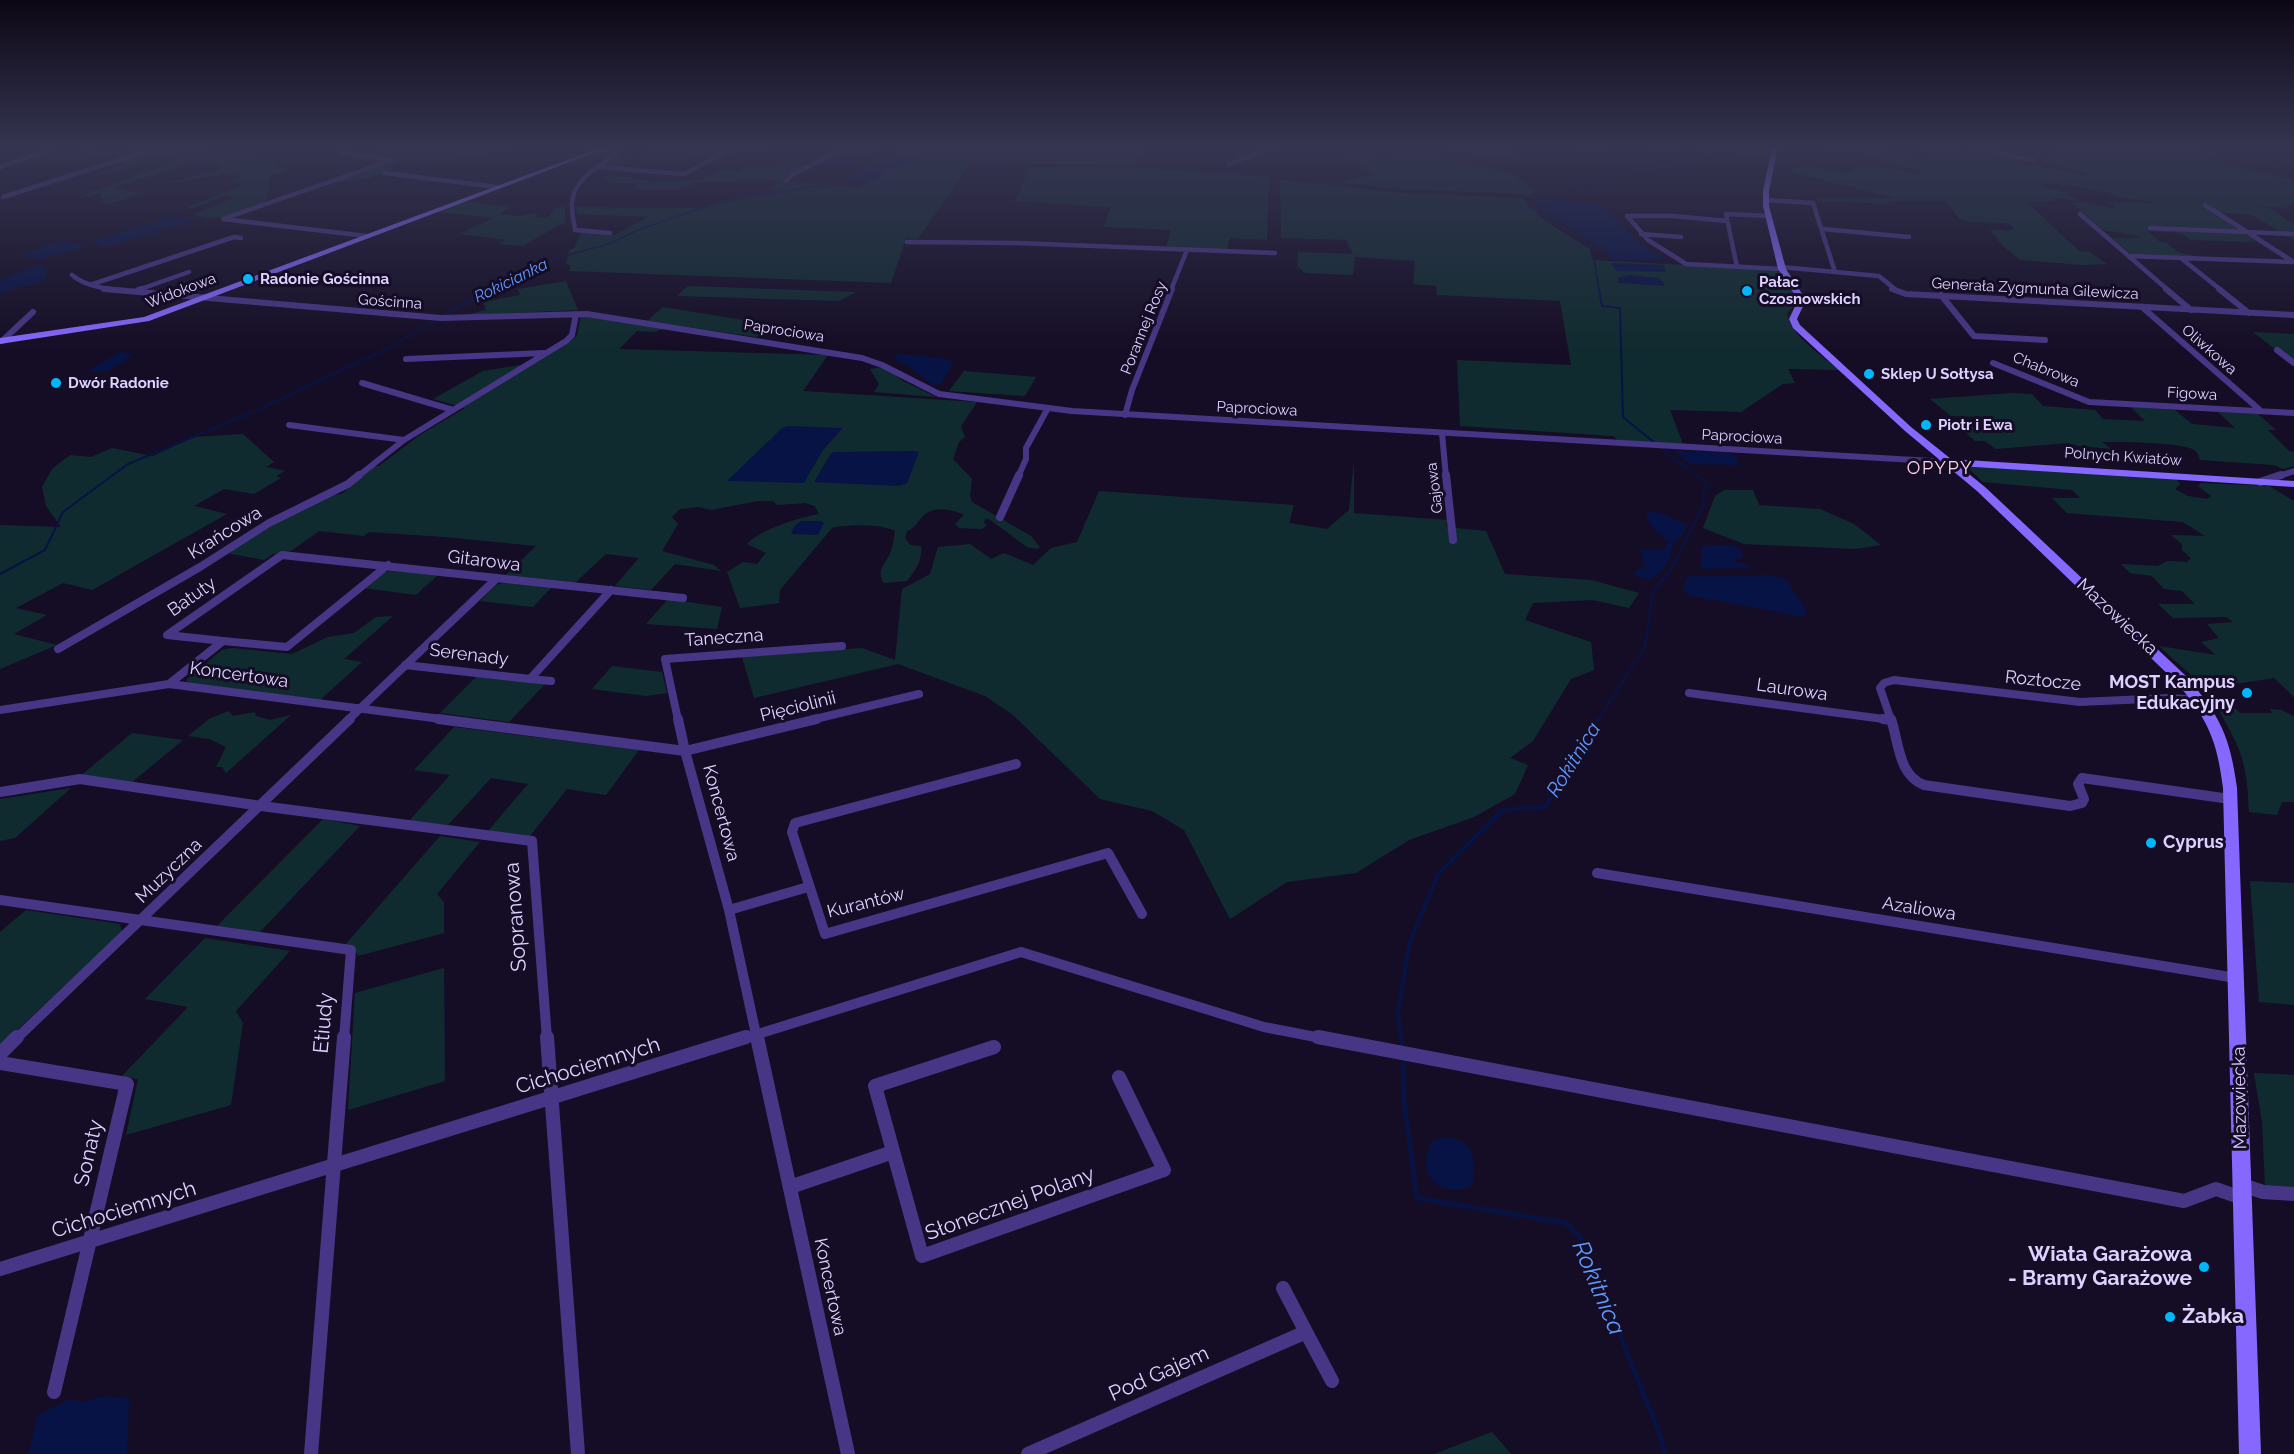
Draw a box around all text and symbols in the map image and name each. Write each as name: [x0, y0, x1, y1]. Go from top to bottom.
water label: Rokicianka: [471, 255, 551, 307]
street label: Widokowa: [143, 269, 219, 313]
place label: Radonie Gościnna: [260, 270, 389, 288]
marker: Radonie Gościnna: [241, 272, 255, 286]
place label: Pałac Czosnowskich: [1759, 273, 1860, 308]
street label: Generała Zygmunta Gilewicza: [1931, 275, 2139, 303]
street label: Porannej Rosy: [1117, 279, 1171, 377]
marker: Pałac Czosnowskich: [1740, 284, 1754, 298]
street label: Gościnna: [357, 291, 423, 313]
street label: Paprociowa: [743, 316, 825, 346]
street label: Oliwkowa: [2178, 321, 2240, 379]
street label: Chabrowa: [2010, 348, 2082, 392]
place label: Sklep U Sołtysa: [1881, 365, 1994, 383]
marker: Sklep U Sołtysa: [1862, 367, 1876, 381]
place label: Dwór Radonie: [68, 374, 169, 392]
marker: Dwór Radonie: [49, 376, 63, 390]
street label: Figowa: [2166, 384, 2218, 404]
street label: Paprociowa: [1216, 398, 1298, 420]
place label: Piotr i Ewa: [1938, 416, 2013, 434]
marker: Piotr i Ewa: [1919, 418, 1933, 432]
street label: Paprociowa: [1701, 426, 1783, 448]
street label: Polnych Kwiatów: [2064, 444, 2182, 470]
district label: OPYPY: [1907, 458, 1973, 480]
street label: Gajowa: [1423, 462, 1447, 514]
street label: Krańcowa: [184, 502, 266, 564]
street label: Gitarowa: [446, 546, 522, 576]
street label: Batuty: [164, 573, 220, 621]
street label: Mazowiecka: [2072, 574, 2162, 660]
street label: Taneczna: [684, 624, 764, 652]
street label: Serenady: [428, 639, 510, 671]
street label: Koncertowa: [188, 657, 290, 693]
street label: Roztocze: [2004, 666, 2082, 696]
place label: MOST Kampus Edukacyjny: [2109, 672, 2235, 714]
street label: Laurowa: [1755, 674, 1829, 706]
marker: MOST Kampus Edukacyjny: [2240, 686, 2254, 700]
street label: Pięciolinii: [758, 687, 838, 727]
water label: Rokitnica: [1542, 718, 1606, 802]
street label: Koncertowa: [698, 762, 744, 864]
place label: Cyprus: [2163, 832, 2224, 854]
street label: Muzyczna: [131, 834, 207, 908]
marker: Cyprus: [2144, 836, 2158, 850]
street label: Sopranowa: [500, 861, 532, 973]
street label: Kurantów: [825, 883, 907, 923]
street label: Azaliowa: [1881, 893, 1957, 925]
street label: Etiudy: [309, 991, 339, 1055]
street label: Cichociemnych: [513, 1032, 663, 1100]
street label: Mazowiecka: [2228, 1046, 2252, 1150]
street label: Sonaty: [69, 1117, 109, 1189]
street label: Słonecznej Polany: [922, 1162, 1098, 1246]
street label: Cichociemnych: [49, 1176, 199, 1244]
street label: Koncertowa: [809, 1236, 851, 1338]
water label: Rokitnica: [1565, 1237, 1631, 1339]
place label: Wiata Garażowa - Bramy Garażowe: [2008, 1242, 2192, 1292]
marker: Wiata Garażowa - Bramy Garażowe: [2197, 1260, 2211, 1274]
place label: Żabka: [2182, 1304, 2244, 1330]
marker: Żabka: [2163, 1310, 2177, 1324]
street label: Pod Gajem: [1105, 1341, 1213, 1407]

